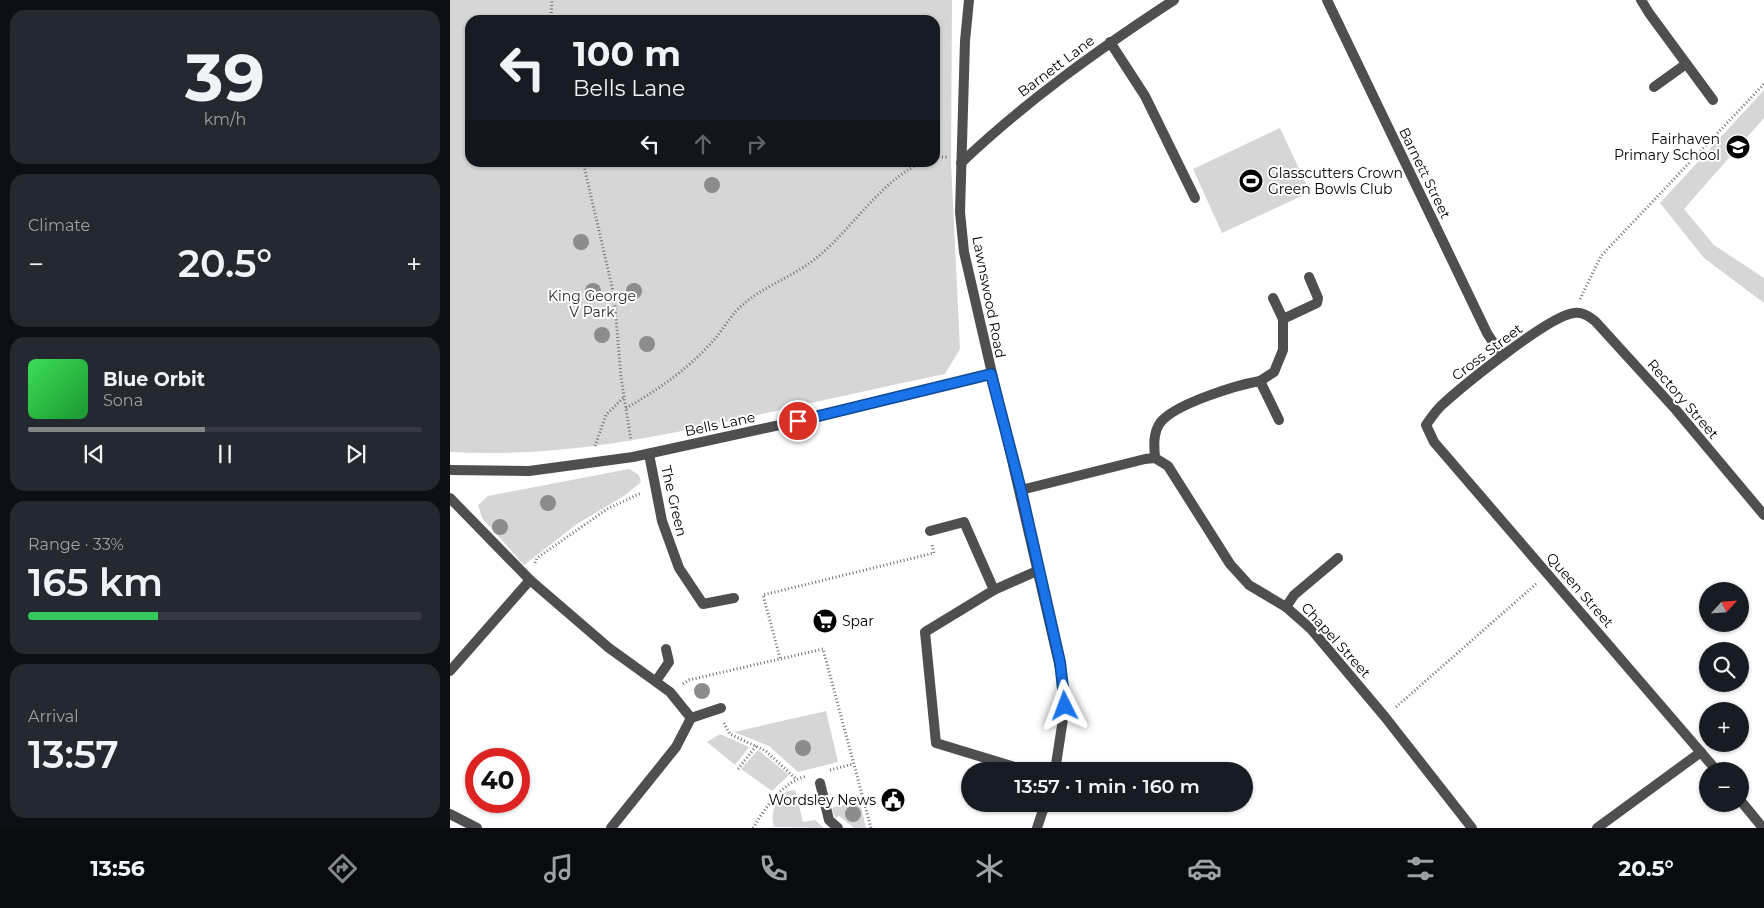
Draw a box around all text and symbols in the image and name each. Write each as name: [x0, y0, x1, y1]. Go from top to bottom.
street label: Barnett Lane: [1014, 31, 1098, 101]
text: 100 m: [573, 32, 681, 75]
icon: left: [490, 35, 555, 100]
text: 39: [185, 38, 265, 117]
text: Bells Lane: [573, 75, 685, 102]
text: km/h: [204, 110, 246, 129]
street label: Barnett Street: [1395, 124, 1455, 222]
icon: left: [636, 130, 664, 158]
icon: ahead: [689, 130, 717, 158]
icon: right: [742, 130, 770, 158]
place label: Fairhaven Primary School: [1614, 130, 1720, 164]
school or university icon: Fairhaven Primary School: [1725, 134, 1751, 160]
place label: Glasscutters Crown Green Bowls Club: [1268, 164, 1403, 198]
sports icon: Glasscutters Crown Green Bowls Club: [1238, 168, 1264, 194]
text: Climate: [28, 216, 90, 235]
street label: Lawnswood Road: [968, 234, 1010, 360]
text: 20.5°: [178, 240, 272, 287]
text: −: [28, 247, 44, 281]
text: +: [406, 247, 422, 281]
park label: King George V Park: [548, 287, 636, 321]
street label: Cross Street: [1448, 319, 1526, 384]
street label: Rectory Street: [1643, 355, 1723, 443]
text: Blue Orbit: [103, 368, 205, 391]
text: Sona: [103, 391, 143, 410]
pin: [777, 400, 819, 442]
icon: arrive: [784, 407, 812, 435]
street label: Bells Lane: [683, 408, 757, 440]
icon: previous: [80, 440, 108, 468]
icon: pause: [211, 440, 239, 468]
icon: next: [342, 440, 370, 468]
street label: The Green: [657, 464, 691, 538]
text: Range · 33%: [28, 535, 124, 554]
street label: Queen Street: [1543, 549, 1618, 631]
text: 165 km: [28, 559, 163, 606]
north arrow: [1699, 582, 1749, 632]
map controls: [1699, 582, 1749, 812]
street label: Chapel Street: [1297, 599, 1375, 682]
supermarket icon: Spar: [812, 608, 838, 634]
place label: Spar: [842, 612, 874, 630]
button: search: [1699, 642, 1749, 692]
position arrow: [1038, 679, 1090, 731]
button: +: [1699, 702, 1749, 752]
text: Arrival: [28, 707, 78, 726]
text: 13:57: [28, 731, 119, 778]
speed limit sign: 40: [465, 748, 530, 813]
button: −: [1699, 762, 1749, 812]
text: 13:57 · 1 min · 160 m: [1014, 775, 1200, 798]
public building icon: Wordsley News: [880, 787, 906, 813]
place label: Wordsley News: [769, 791, 876, 809]
icon: directions: [325, 851, 360, 886]
icon: music: [541, 851, 576, 886]
icon: phone: [756, 851, 791, 886]
icon: climate: [972, 851, 1007, 886]
icon: car: [1187, 851, 1222, 886]
icon: filters: [1403, 851, 1438, 886]
text: 13:56: [90, 855, 145, 882]
text: 20.5°: [1618, 855, 1674, 882]

